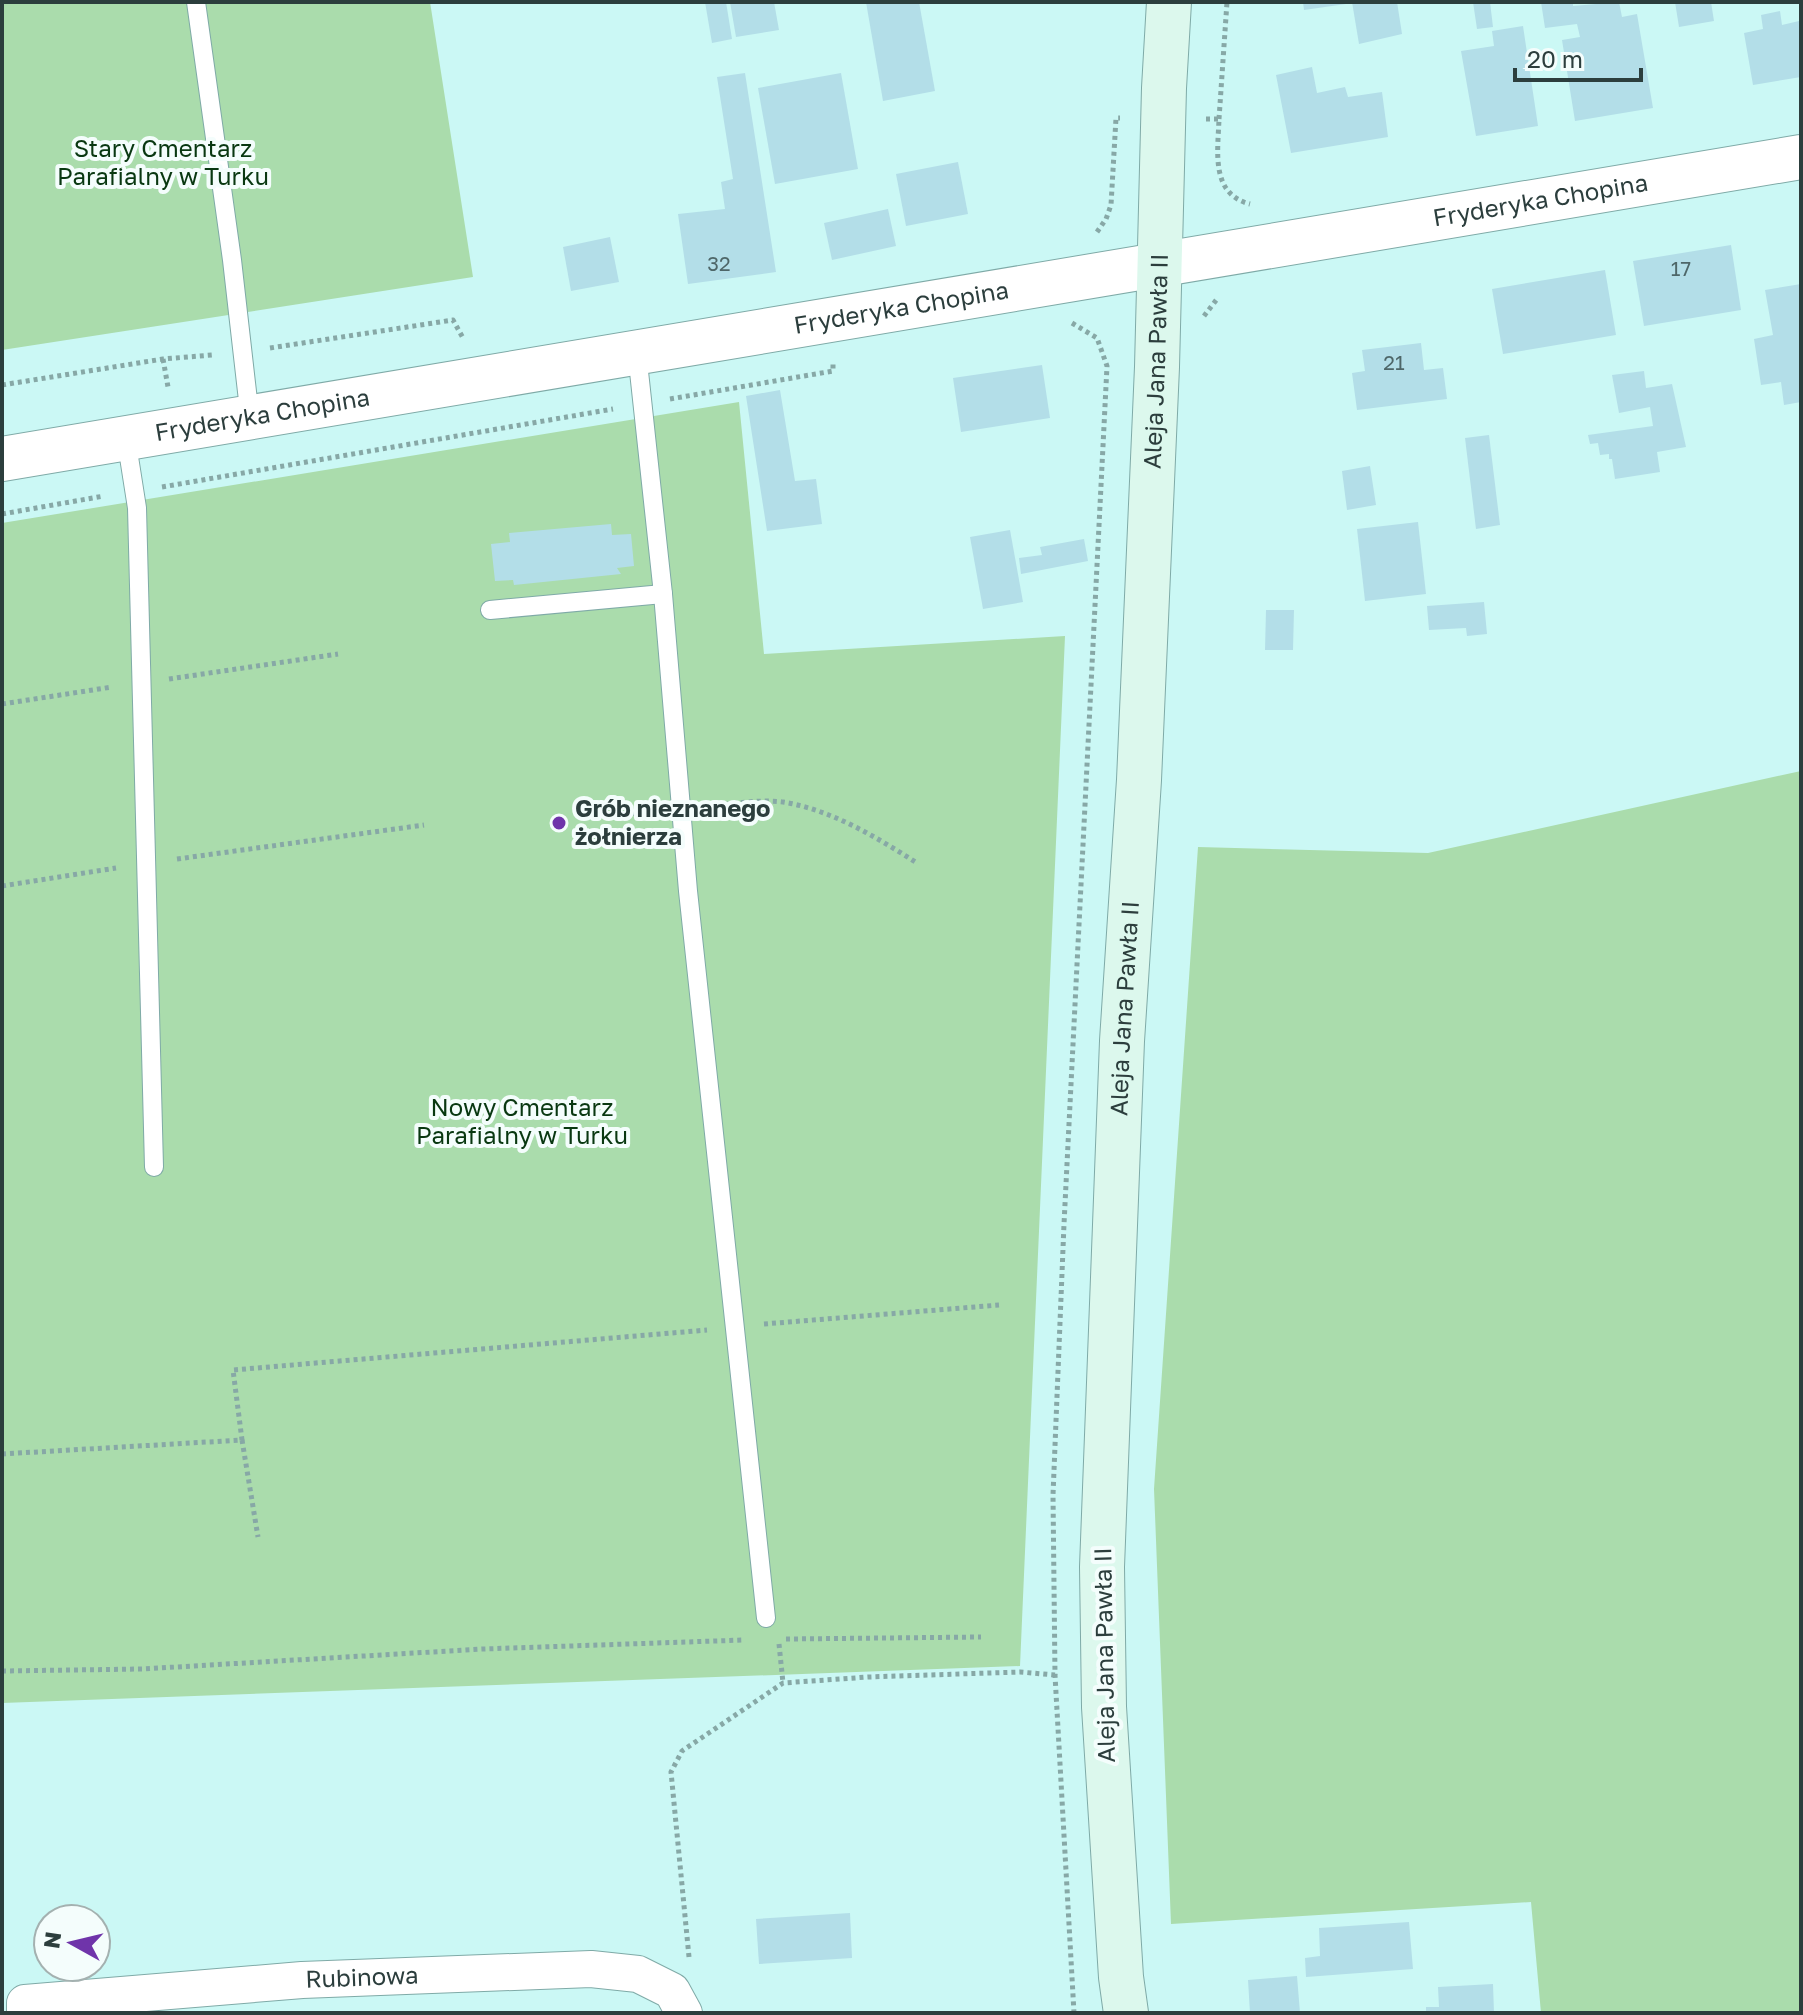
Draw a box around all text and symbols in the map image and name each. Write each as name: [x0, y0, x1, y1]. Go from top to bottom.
scale bar: [1515, 32, 1641, 82]
text: 20 m: [1527, 44, 1583, 73]
park label: Stary Cmentarz Parafialny w Turku: [57, 133, 269, 190]
street label: Fryderyka Chopina: [1431, 167, 1650, 232]
house number: 32: [707, 251, 731, 275]
street label: Aleja Jana Pawła II: [1137, 253, 1173, 469]
house number: 17: [1671, 256, 1691, 280]
street label: Fryderyka Chopina: [792, 274, 1011, 339]
house number: 21: [1383, 350, 1405, 374]
street label: Fryderyka Chopina: [152, 382, 372, 446]
place label: Grób nieznanego żołnierza: [575, 793, 770, 850]
marker: Grób nieznanego żołnierza: [550, 814, 568, 832]
street label: Aleja Jana Pawła II: [1103, 900, 1144, 1116]
park label: Nowy Cmentarz Parafialny w Turku: [416, 1092, 628, 1149]
street label: Aleja Jana Pawła II: [1087, 1547, 1120, 1763]
north arrow: [32, 1903, 112, 1983]
text: N: [37, 1930, 66, 1950]
street label: Rubinowa: [305, 1960, 419, 1993]

